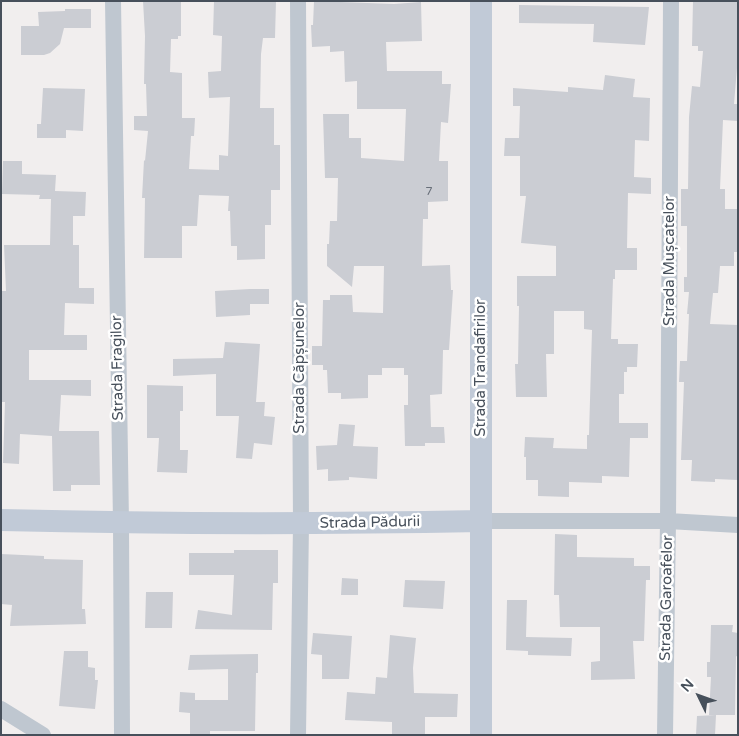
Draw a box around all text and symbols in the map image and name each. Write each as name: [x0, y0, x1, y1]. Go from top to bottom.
house number: 7: [425, 185, 433, 199]
street label: Strada Mușcatelor: [661, 196, 679, 326]
street label: Strada Trandafirilor: [472, 299, 490, 437]
street label: Strada Căpșunelor: [291, 302, 309, 434]
street label: Strada Fragilor: [108, 315, 128, 421]
street label: Strada Pădurii: [320, 513, 420, 533]
street label: Strada Garoafelor: [657, 535, 677, 661]
north arrow: [674, 671, 724, 721]
text: N: [677, 676, 698, 695]

